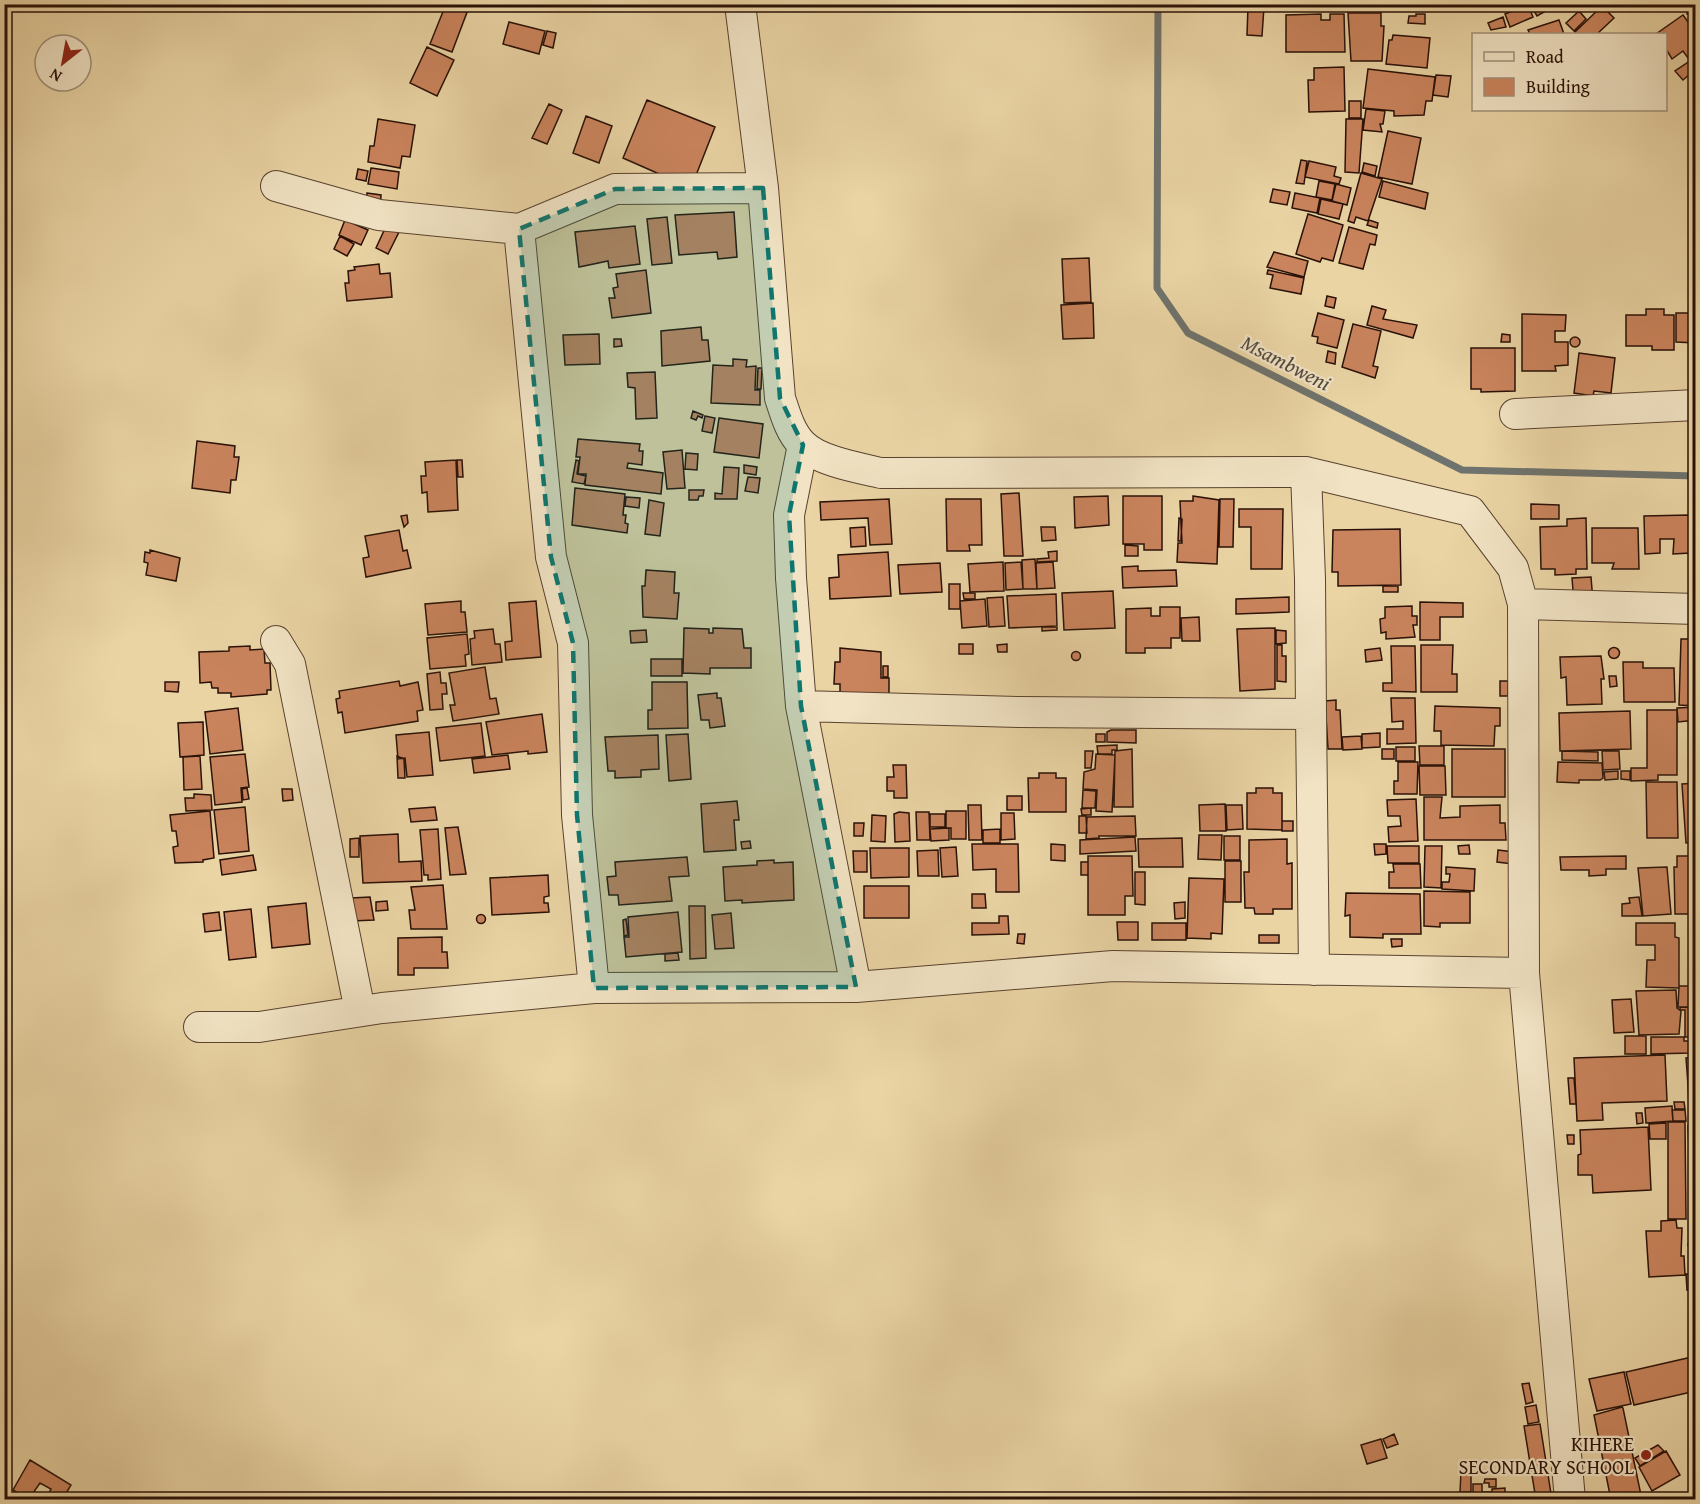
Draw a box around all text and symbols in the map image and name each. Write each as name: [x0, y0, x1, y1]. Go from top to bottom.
north arrow: [33, 33, 93, 93]
legend: [1472, 33, 1667, 111]
text: Road: [1526, 43, 1564, 70]
text: N: [44, 63, 66, 89]
text: Building: [1526, 73, 1590, 100]
water label: Msambweni: [1236, 327, 1337, 399]
place label: KIHERE SECONDARY SCHOOL: [1458, 1429, 1634, 1481]
marker: KIHERE SECONDARY SCHOOL: [1639, 1448, 1653, 1462]

